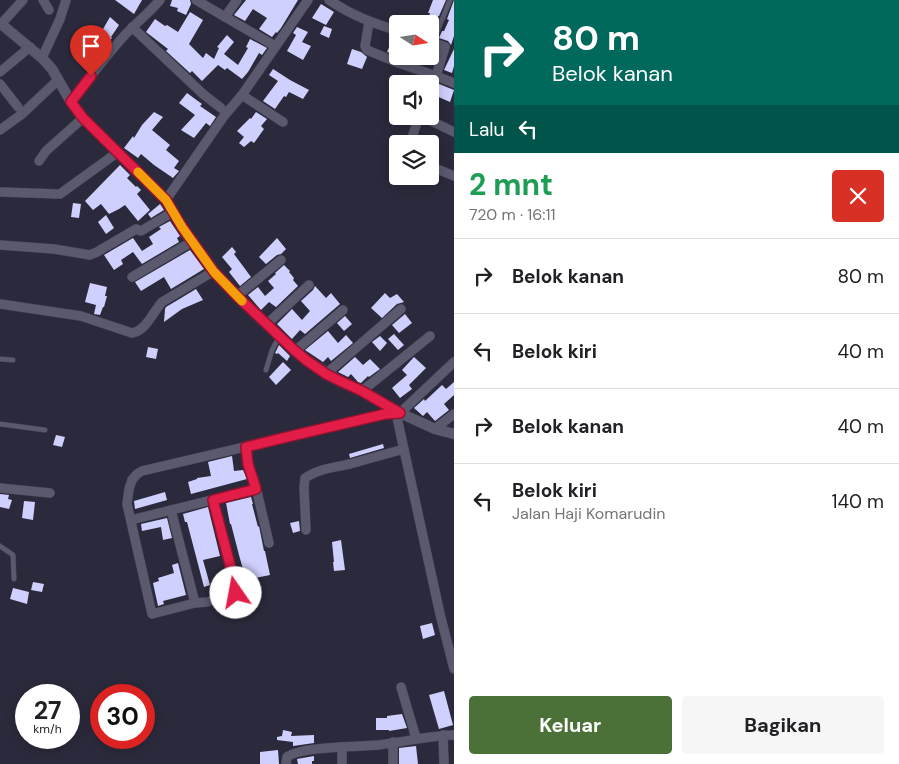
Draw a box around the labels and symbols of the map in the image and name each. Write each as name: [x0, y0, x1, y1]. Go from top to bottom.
north arrow: [389, 15, 439, 65]
pin: [70, 25, 112, 76]
position arrow: [209, 566, 261, 618]
speed limit sign: 30: [90, 684, 155, 749]

